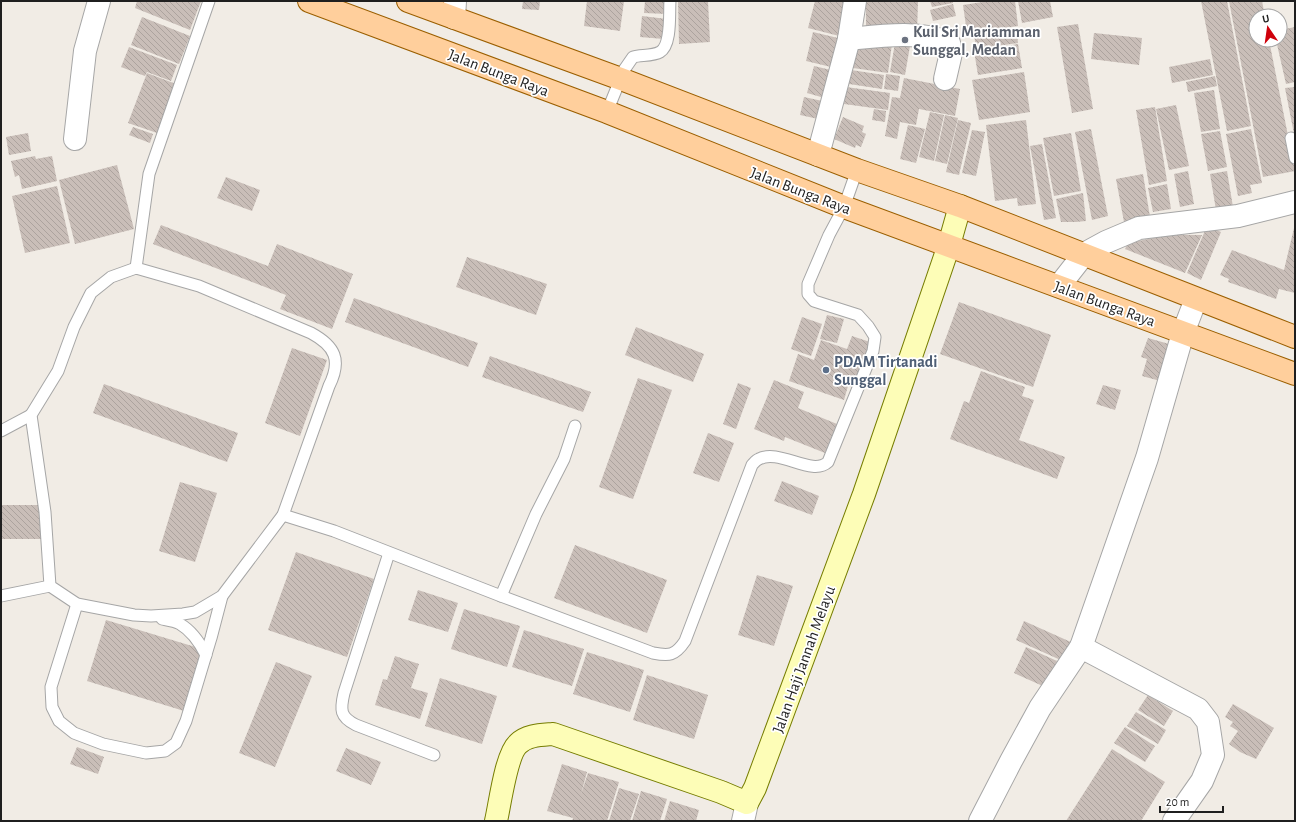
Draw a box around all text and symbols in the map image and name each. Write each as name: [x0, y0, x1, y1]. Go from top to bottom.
north arrow: [1248, 8, 1288, 48]
text: U: [1261, 13, 1271, 25]
place label: Kuil Sri Mariamman Sunggal, Medan: [913, 24, 1041, 58]
marker: Kuil Sri Mariamman Sunggal, Medan: [900, 35, 910, 45]
street label: Jalan Bunga Raya: [446, 46, 551, 100]
street label: Jalan Bunga Raya: [748, 164, 853, 218]
street label: Jalan Bunga Raya: [1052, 278, 1157, 331]
place label: PDAM Tirtanadi Sunggal: [834, 354, 937, 388]
marker: PDAM Tirtanadi Sunggal: [821, 365, 831, 375]
street label: Jalan Haji Jannah Melayu: [770, 584, 839, 735]
scale bar: [1160, 788, 1223, 814]
text: 20 m: [1166, 796, 1189, 808]

